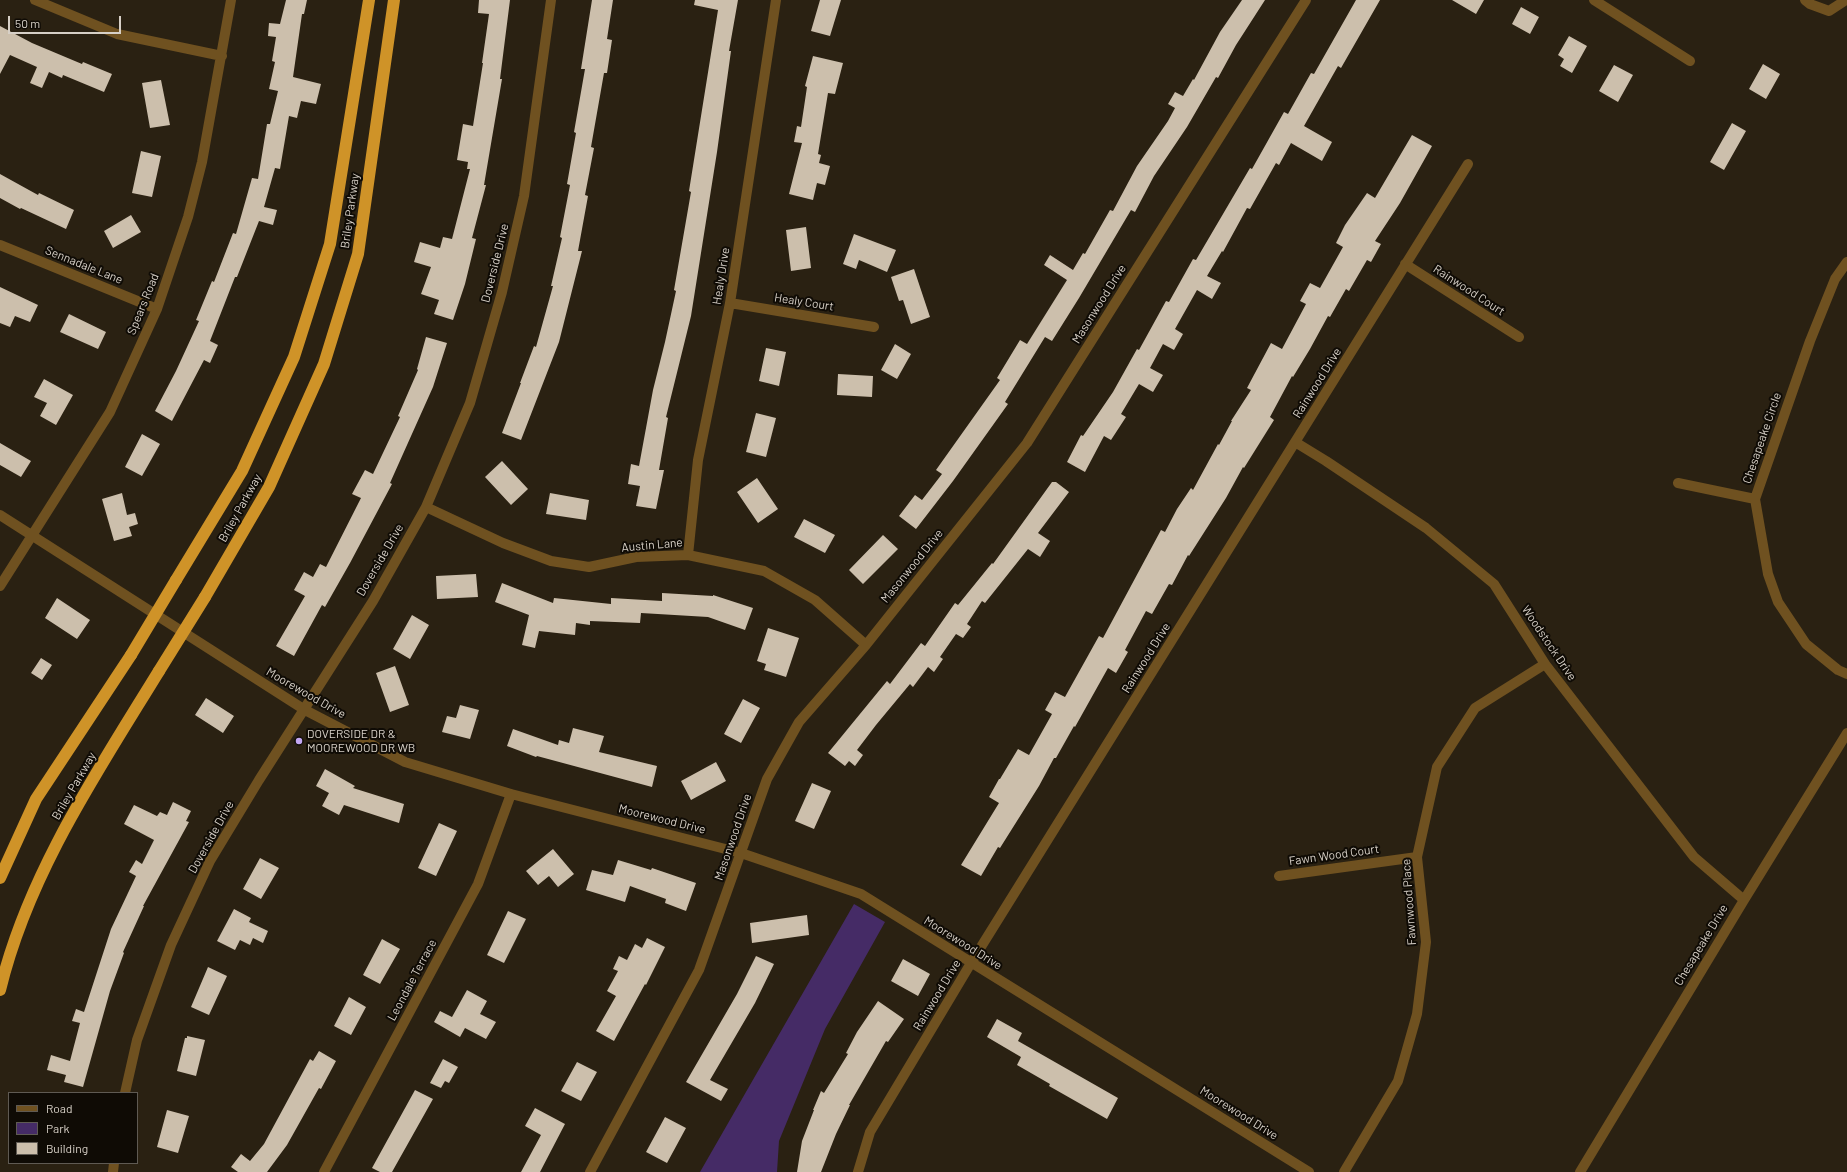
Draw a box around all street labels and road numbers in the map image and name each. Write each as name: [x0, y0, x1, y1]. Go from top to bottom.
street label: Briley Parkway: [338, 173, 362, 249]
street label: Doverside Drive: [478, 222, 512, 304]
street label: Sennadale Lane: [43, 243, 125, 287]
street label: Healy Drive: [709, 246, 733, 306]
street label: Rainwood Court: [1430, 261, 1508, 319]
street label: Masonwood Drive: [1069, 262, 1129, 346]
street label: Spears Road: [124, 271, 162, 337]
street label: Healy Court: [773, 290, 835, 314]
street label: Rainwood Drive: [1290, 345, 1344, 421]
street label: Chesapeake Circle: [1740, 391, 1784, 485]
street label: Briley Parkway: [215, 471, 265, 545]
street label: Doverside Drive: [354, 521, 406, 599]
street label: Masonwood Drive: [878, 526, 946, 606]
street label: Austin Lane: [621, 535, 683, 555]
street label: Woodstock Drive: [1519, 603, 1579, 683]
street label: Rainwood Drive: [1119, 620, 1173, 696]
street label: Moorewood Drive: [264, 664, 348, 722]
street label: Briley Parkway: [49, 750, 99, 822]
street label: Masonwood Drive: [711, 792, 755, 882]
street label: Doverside Drive: [185, 798, 237, 876]
street label: Moorewood Drive: [617, 801, 707, 837]
street label: Fawn Wood Court: [1288, 842, 1380, 868]
street label: Fawnwood Place: [1399, 858, 1419, 946]
street label: Chesapeake Drive: [1671, 902, 1731, 988]
street label: Moorewood Drive: [921, 913, 1005, 973]
street label: Leondale Terrace: [384, 937, 440, 1023]
street label: Rainwood Drive: [910, 957, 964, 1033]
street label: Moorewood Drive: [1197, 1083, 1281, 1143]

